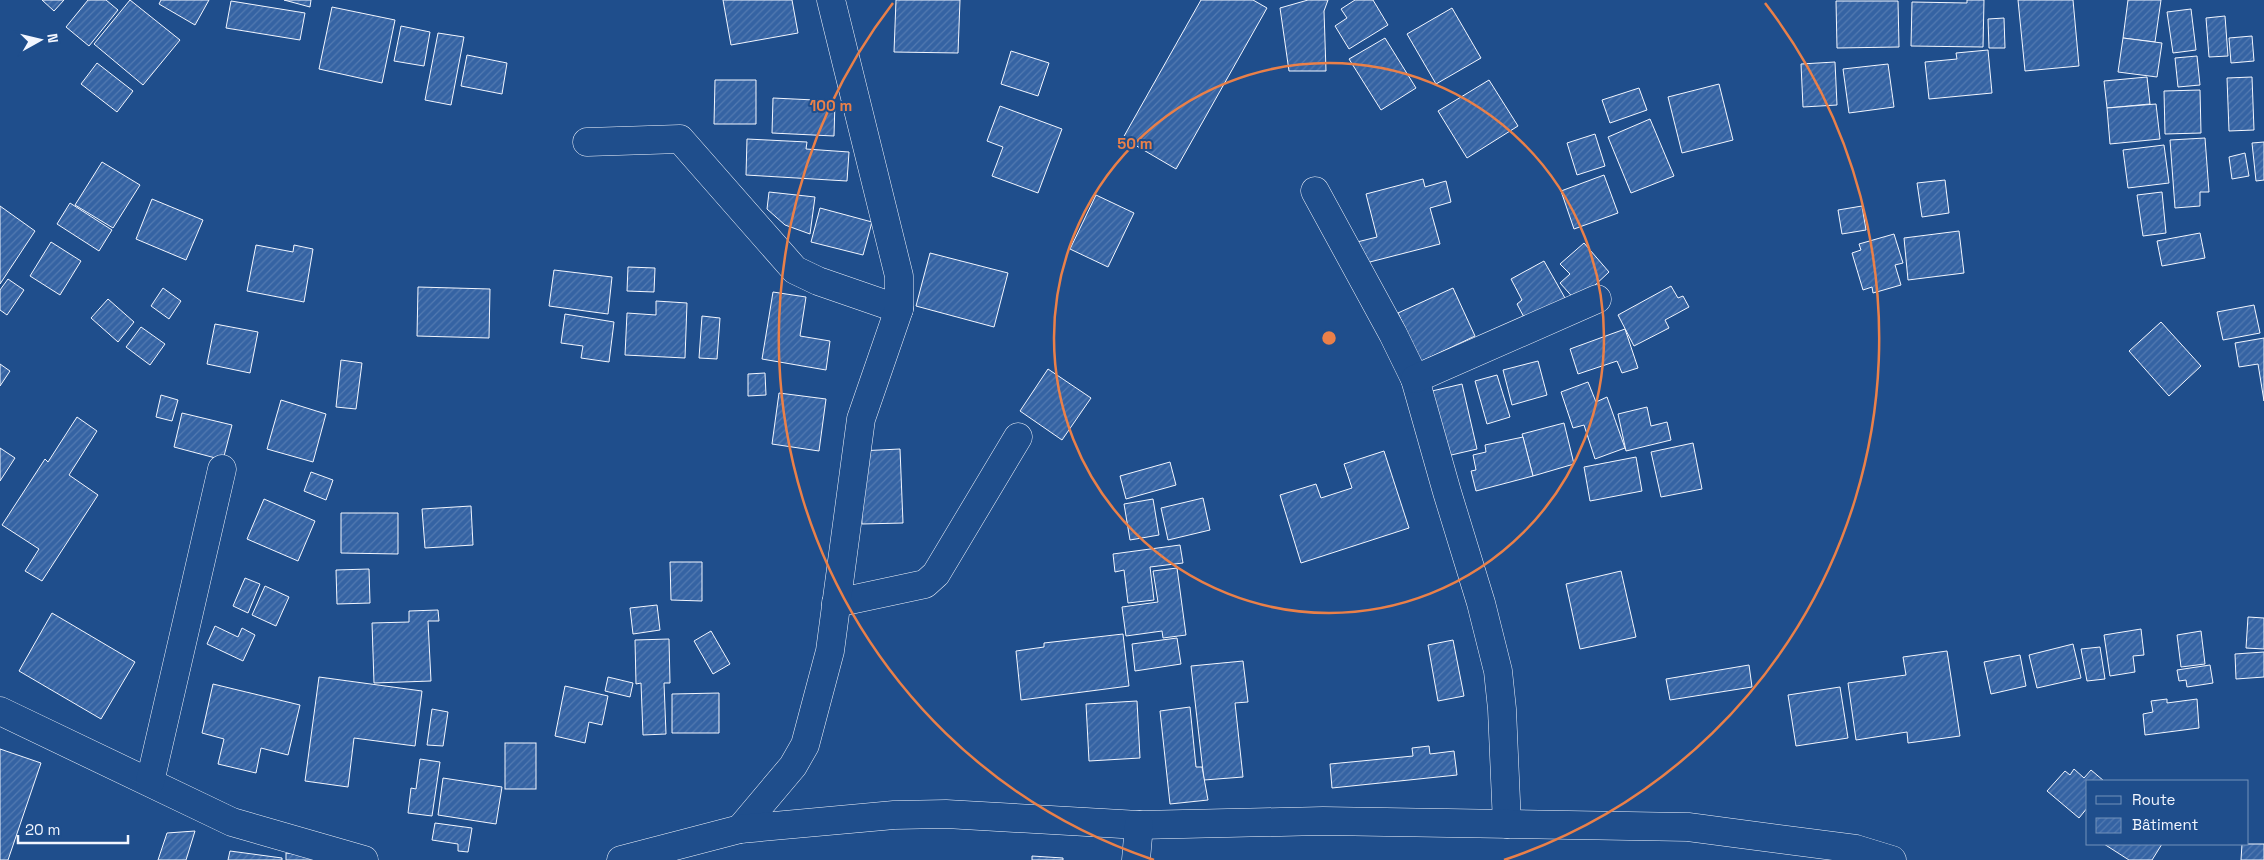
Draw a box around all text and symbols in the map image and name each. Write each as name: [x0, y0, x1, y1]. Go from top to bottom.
north arrow: [15, 15, 65, 65]
text: N: [43, 32, 62, 44]
text: 100 m: [810, 96, 852, 115]
text: 50 m: [1117, 134, 1153, 153]
centre of rings: [1320, 329, 1338, 347]
legend: [2086, 780, 2249, 845]
text: Route: [2132, 790, 2176, 809]
scale bar: [18, 812, 128, 844]
text: Bâtiment: [2132, 815, 2198, 834]
text: 20 m: [25, 820, 60, 839]

